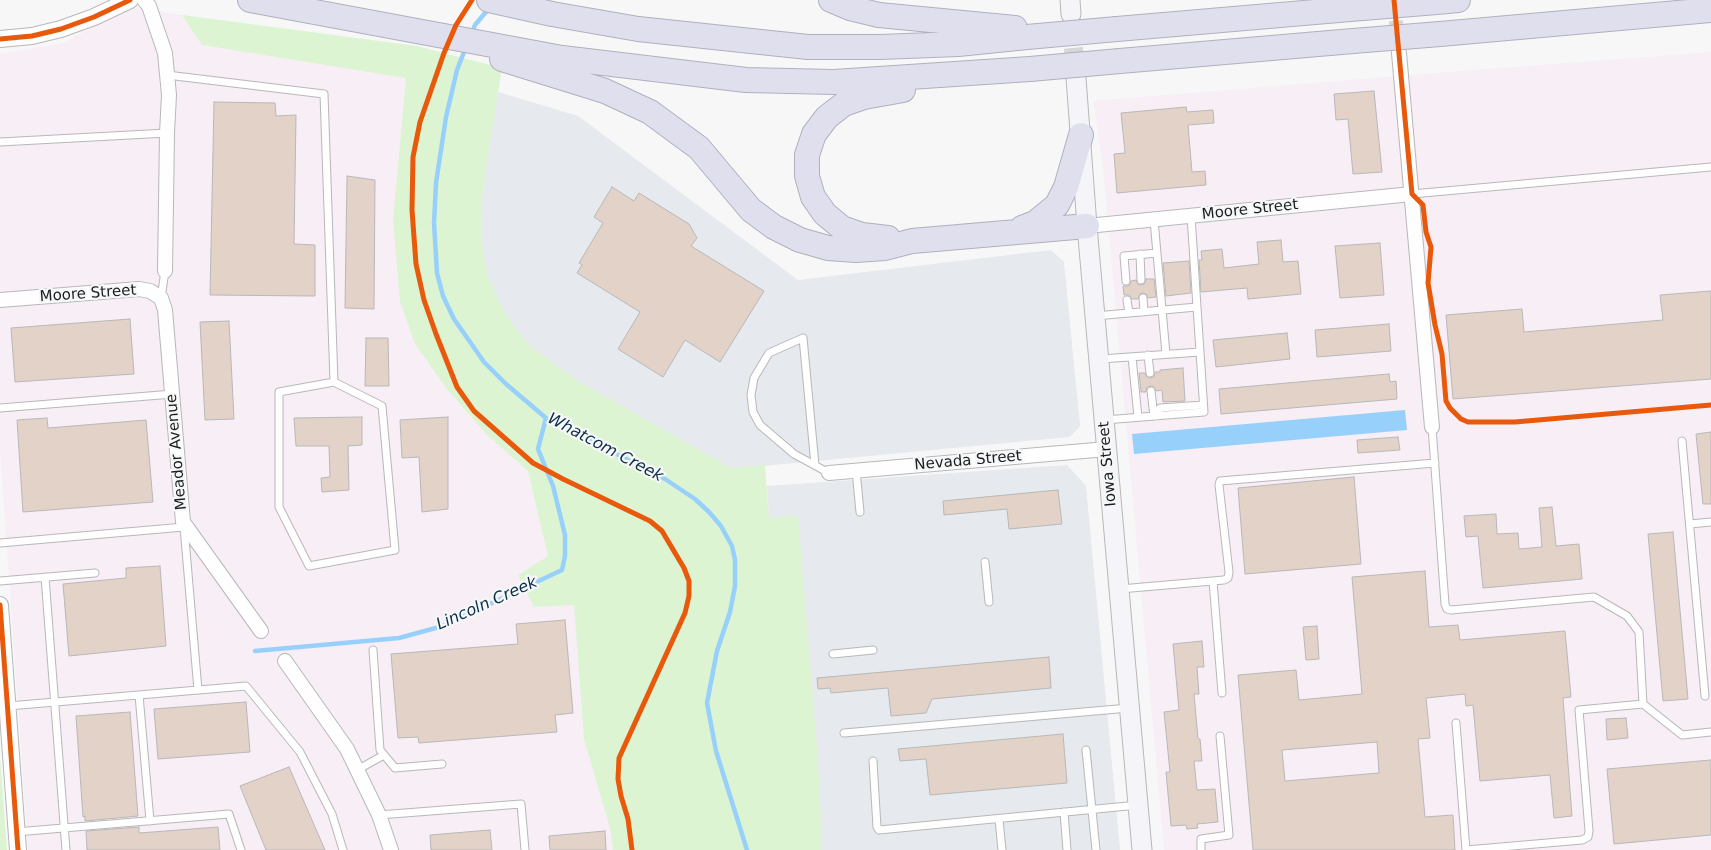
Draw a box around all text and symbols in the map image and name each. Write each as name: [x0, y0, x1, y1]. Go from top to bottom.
street label: Moore Street: [1201, 196, 1299, 224]
street label: Moore Street: [39, 282, 137, 306]
street label: Meador Avenue: [163, 393, 191, 511]
water label: Whatcom Creek: [544, 409, 666, 487]
street label: Iowa Street: [1095, 421, 1121, 507]
street label: Nevada Street: [914, 447, 1022, 475]
water label: Lincoln Creek: [434, 573, 540, 635]

